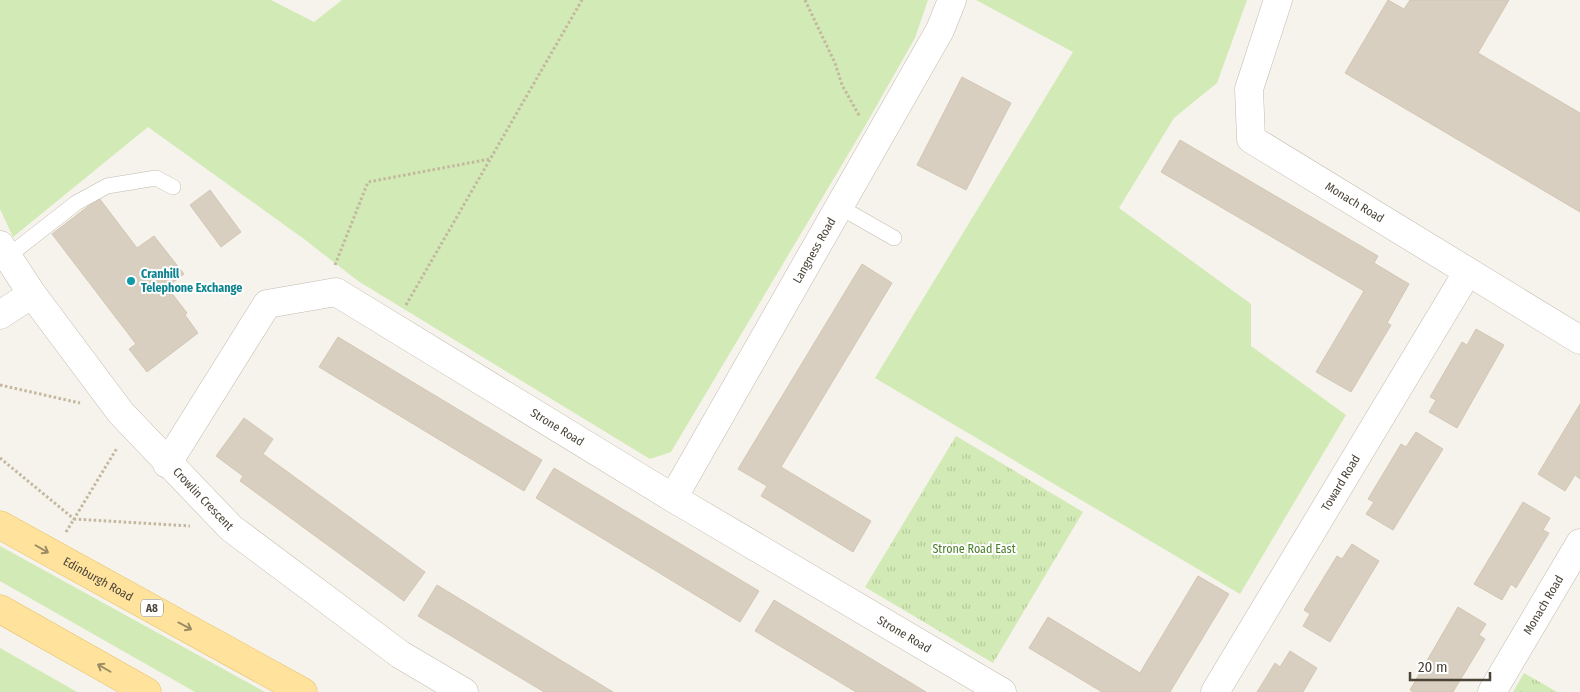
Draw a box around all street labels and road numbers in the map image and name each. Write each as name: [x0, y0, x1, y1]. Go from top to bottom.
street label: Monach Road: [1323, 179, 1386, 226]
street label: Langness Road: [790, 215, 838, 286]
street label: Strone Road: [528, 406, 587, 449]
street label: Toward Road: [1319, 452, 1363, 513]
street label: Crowlin Crescent: [170, 465, 236, 533]
street label: Edinburgh Road: [61, 554, 135, 604]
street label: Monach Road: [1520, 573, 1566, 637]
road number: A8: [141, 600, 163, 616]
street label: Strone Road: [875, 613, 934, 656]

